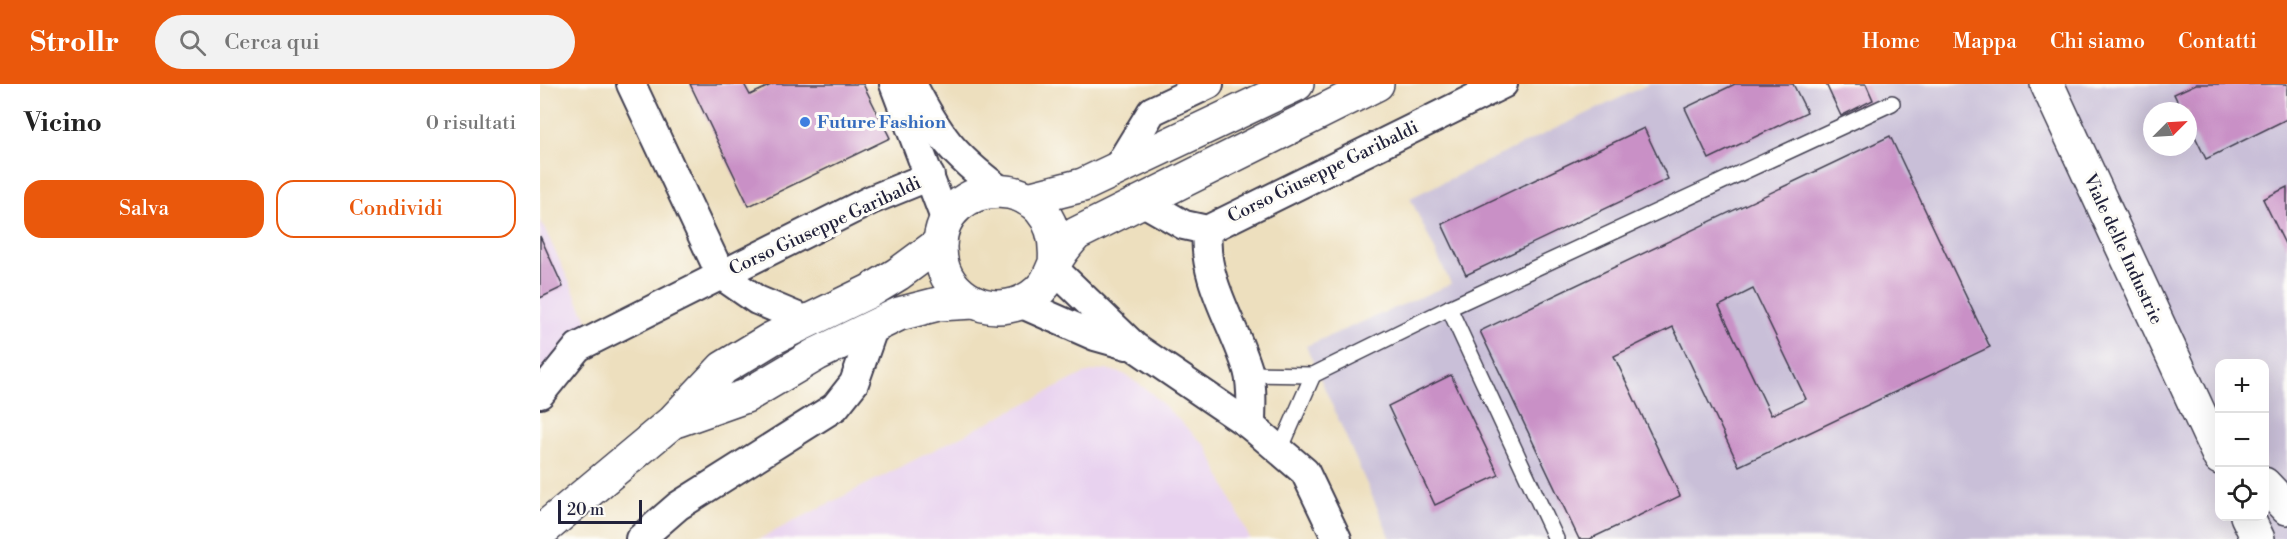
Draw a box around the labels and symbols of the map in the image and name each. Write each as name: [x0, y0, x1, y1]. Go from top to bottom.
north arrow: [2143, 102, 2197, 156]
place label: Future Fashion: [817, 111, 946, 134]
marker: Future Fashion: [798, 115, 812, 129]
street label: Corso Giuseppe Garibaldi: [1224, 116, 1422, 228]
street label: Viale delle Industrie: [2078, 169, 2168, 328]
street label: Corso Giuseppe Garibaldi: [725, 171, 925, 281]
scale bar: [558, 497, 642, 524]

